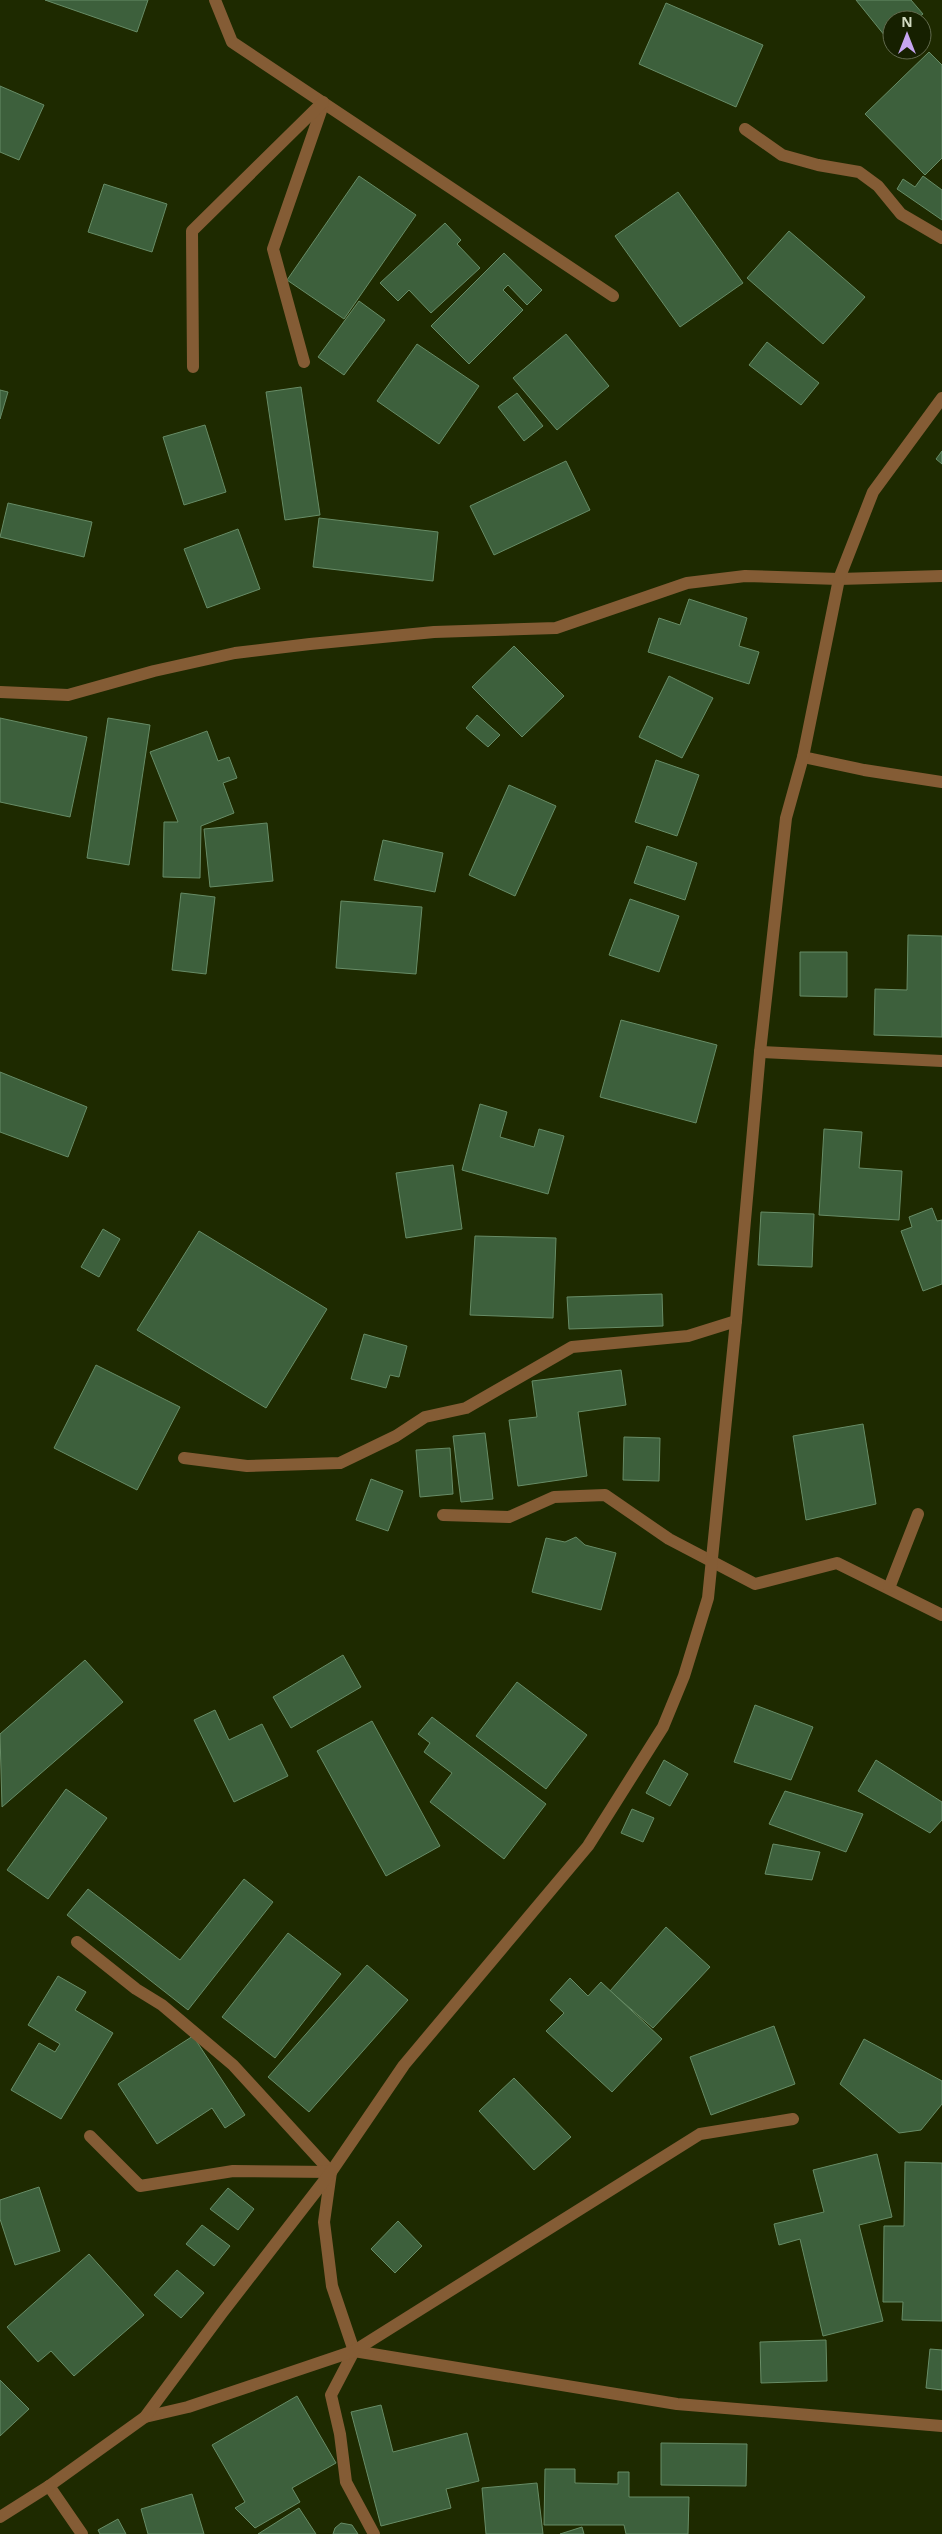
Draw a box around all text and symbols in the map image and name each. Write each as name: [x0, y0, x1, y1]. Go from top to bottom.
north arrow: [882, 10, 932, 60]
text: N: [901, 12, 913, 31]

